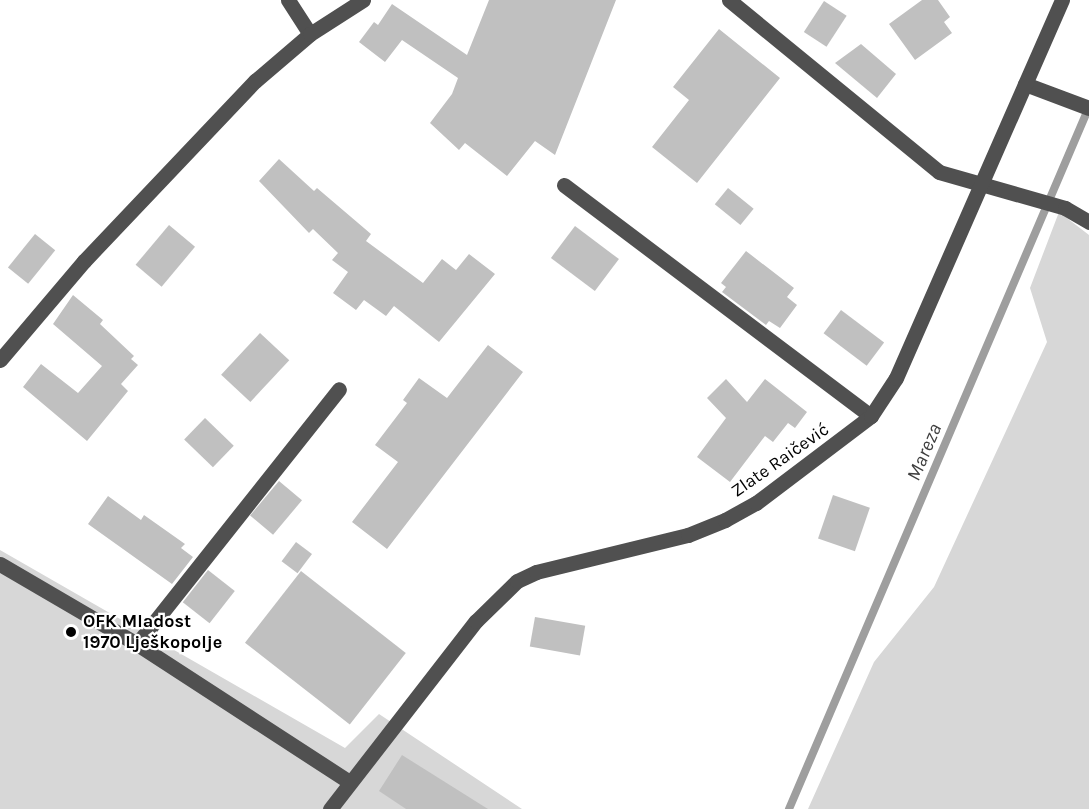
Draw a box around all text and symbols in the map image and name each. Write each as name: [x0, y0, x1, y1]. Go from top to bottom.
street label: Zlate Raičević: [727, 418, 833, 502]
water label: Mareza: [901, 420, 947, 484]
place label: OFK Mladost 1970 Lješkopolje: [83, 611, 222, 654]
marker: OFK Mladost 1970 Lješkopolje: [64, 625, 78, 639]

